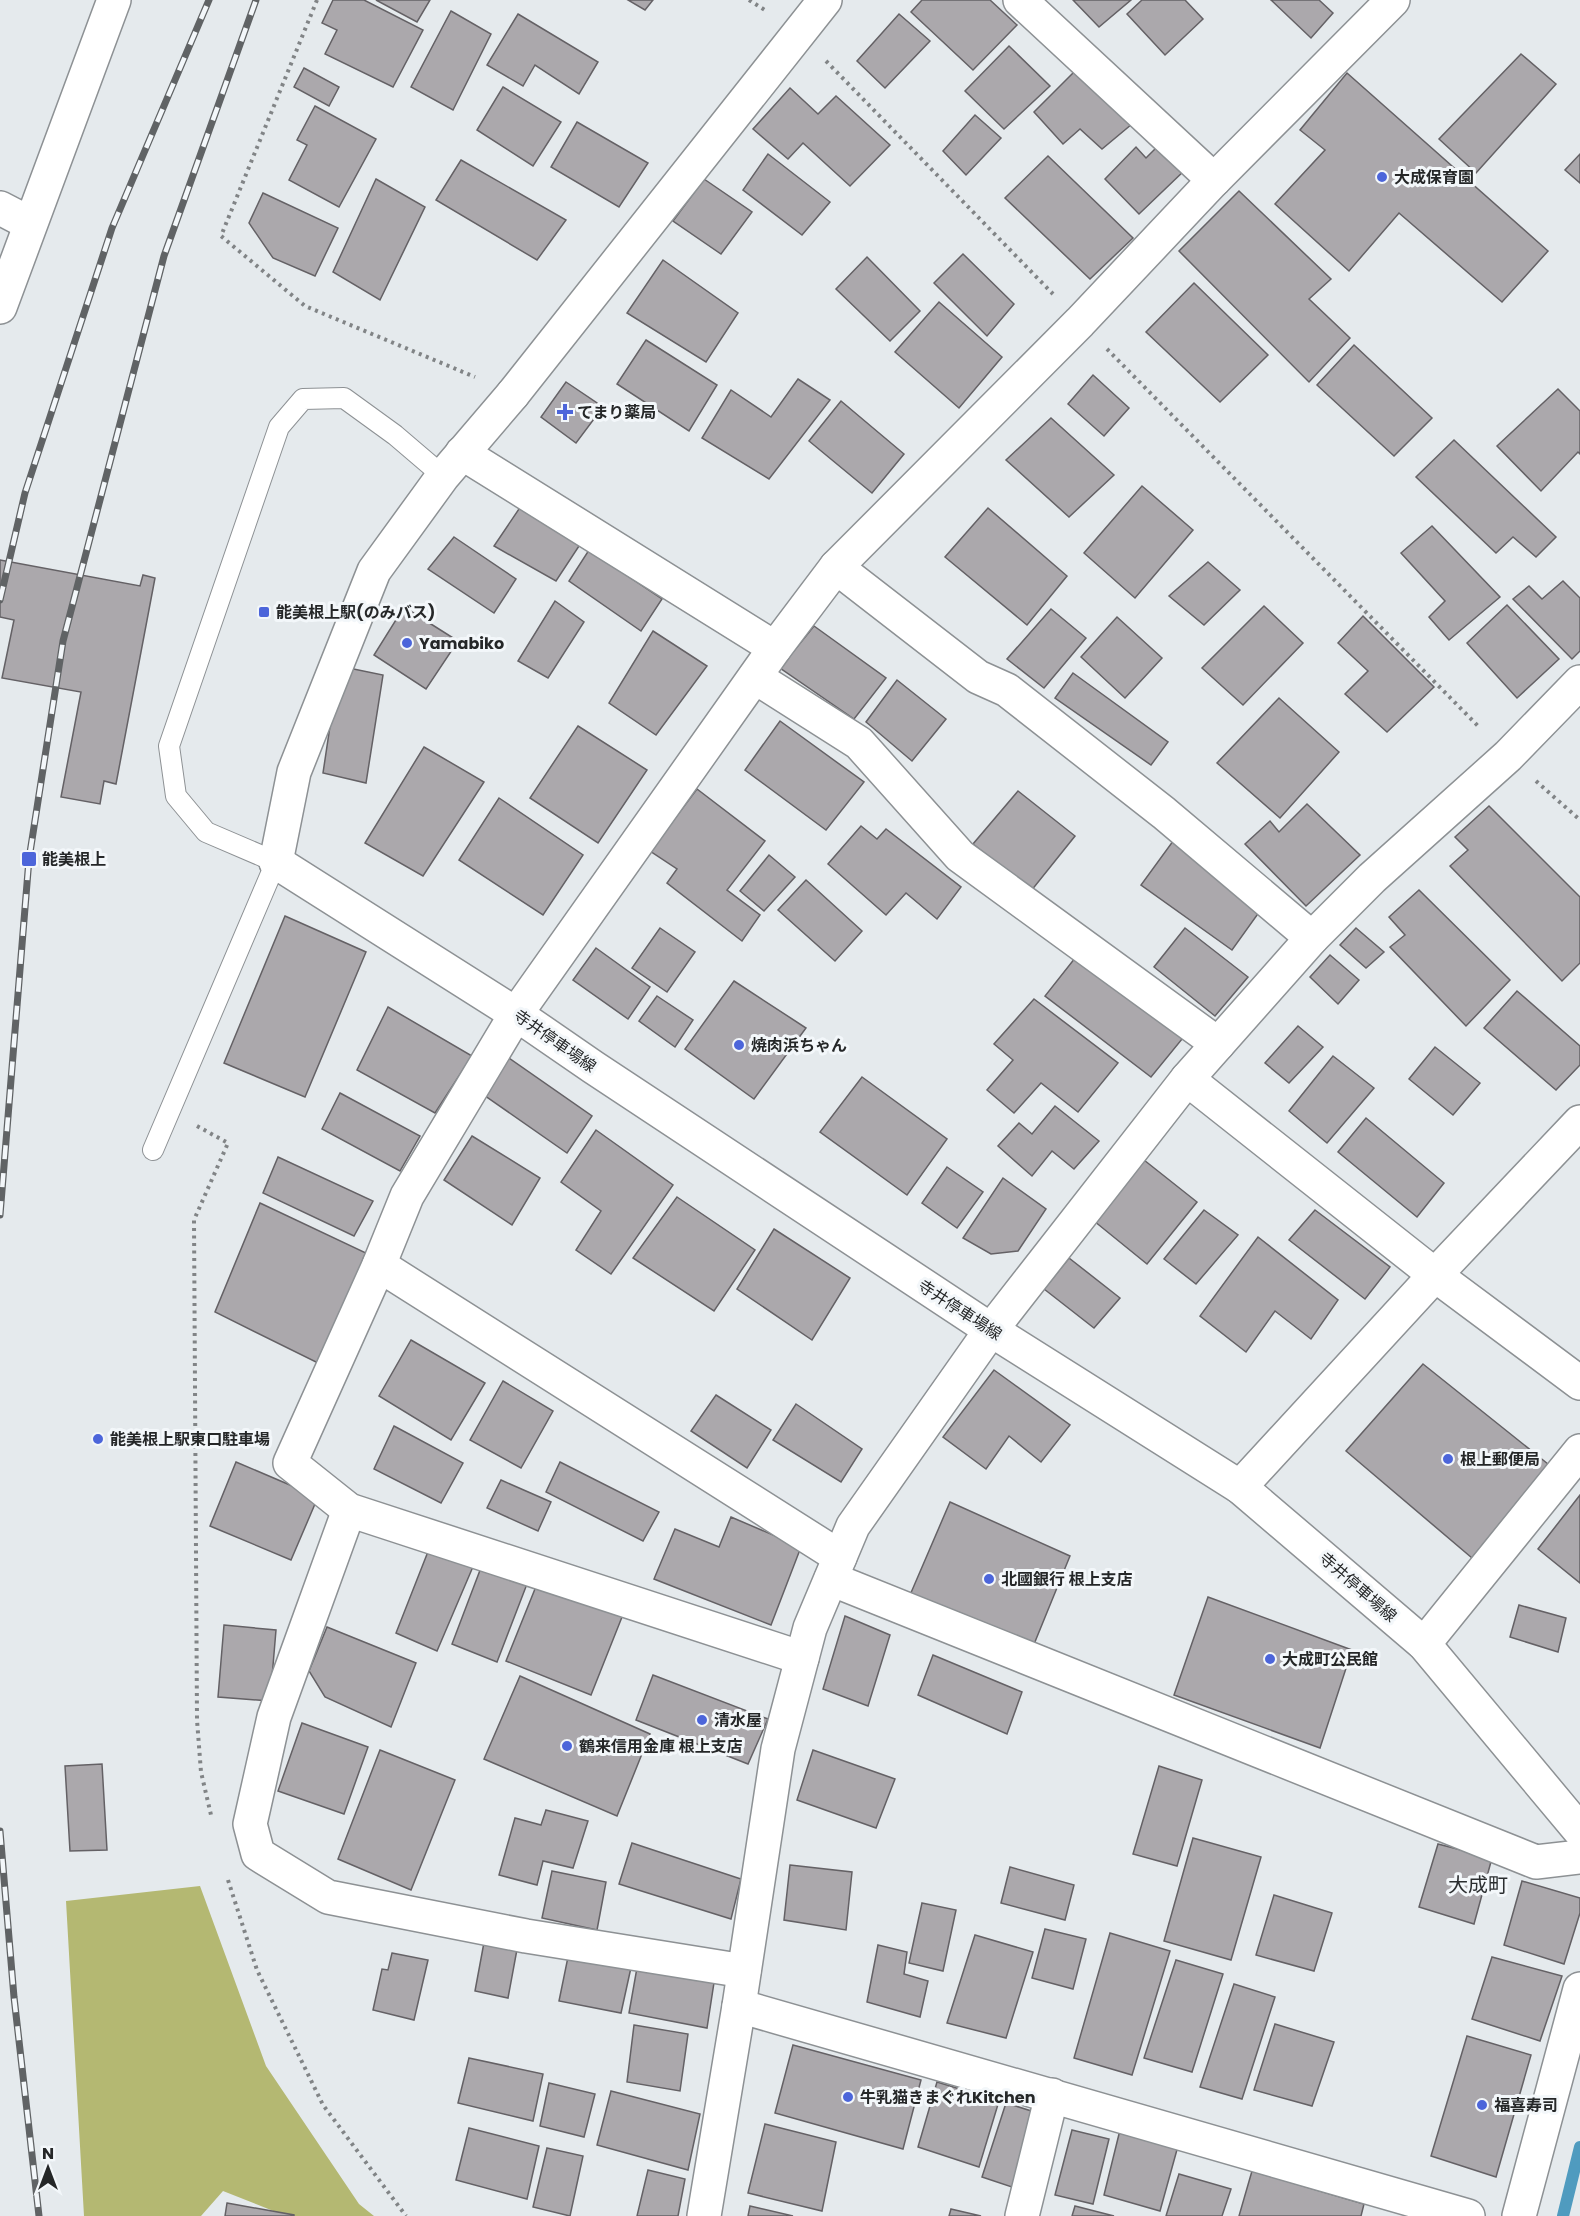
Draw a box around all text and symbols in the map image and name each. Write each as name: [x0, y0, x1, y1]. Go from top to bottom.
place label: 大成保育園: [1394, 166, 1474, 189]
marker: 大成保育園: [1375, 170, 1389, 184]
place label: てまり薬局: [577, 401, 656, 424]
marker: てまり薬局: [558, 405, 572, 419]
place label: 能美根上駅(のみバス): [276, 601, 435, 624]
marker: 能美根上駅(のみバス): [257, 605, 271, 619]
place label: Yamabiko: [419, 632, 504, 655]
marker: Yamabiko: [400, 636, 414, 650]
place label: 能美根上: [42, 848, 106, 871]
marker: 能美根上: [20, 850, 38, 868]
street label: 寺井停車場線: [509, 1004, 601, 1078]
place label: 焼肉浜ちゃん: [751, 1034, 847, 1057]
marker: 焼肉浜ちゃん: [732, 1038, 746, 1052]
street label: 寺井停車場線: [913, 1274, 1007, 1346]
place label: 能美根上駅東口駐車場: [110, 1428, 270, 1451]
marker: 能美根上駅東口駐車場: [91, 1432, 105, 1446]
place label: 根上郵便局: [1460, 1448, 1540, 1471]
marker: 根上郵便局: [1441, 1452, 1455, 1466]
street label: 寺井停車場線: [1314, 1547, 1402, 1627]
place label: 北國銀行 根上支店: [1001, 1568, 1132, 1591]
marker: 北國銀行 根上支店: [982, 1572, 996, 1586]
place label: 大成町公民館: [1282, 1648, 1378, 1671]
marker: 大成町公民館: [1263, 1652, 1277, 1666]
place label: 清水屋: [714, 1709, 762, 1732]
marker: 清水屋: [695, 1713, 709, 1727]
place label: 鶴来信用金庫 根上支店: [579, 1735, 742, 1758]
marker: 鶴来信用金庫 根上支店: [560, 1739, 574, 1753]
district label: 大成町: [1448, 1871, 1508, 1899]
place label: 牛乳猫きまぐれKitchen: [860, 2086, 1035, 2109]
marker: 牛乳猫きまぐれKitchen: [841, 2090, 855, 2104]
place label: 福喜寿司: [1494, 2094, 1558, 2117]
marker: 福喜寿司: [1475, 2098, 1489, 2112]
north arrow: [18, 2138, 78, 2198]
text: N: [42, 2142, 54, 2165]

